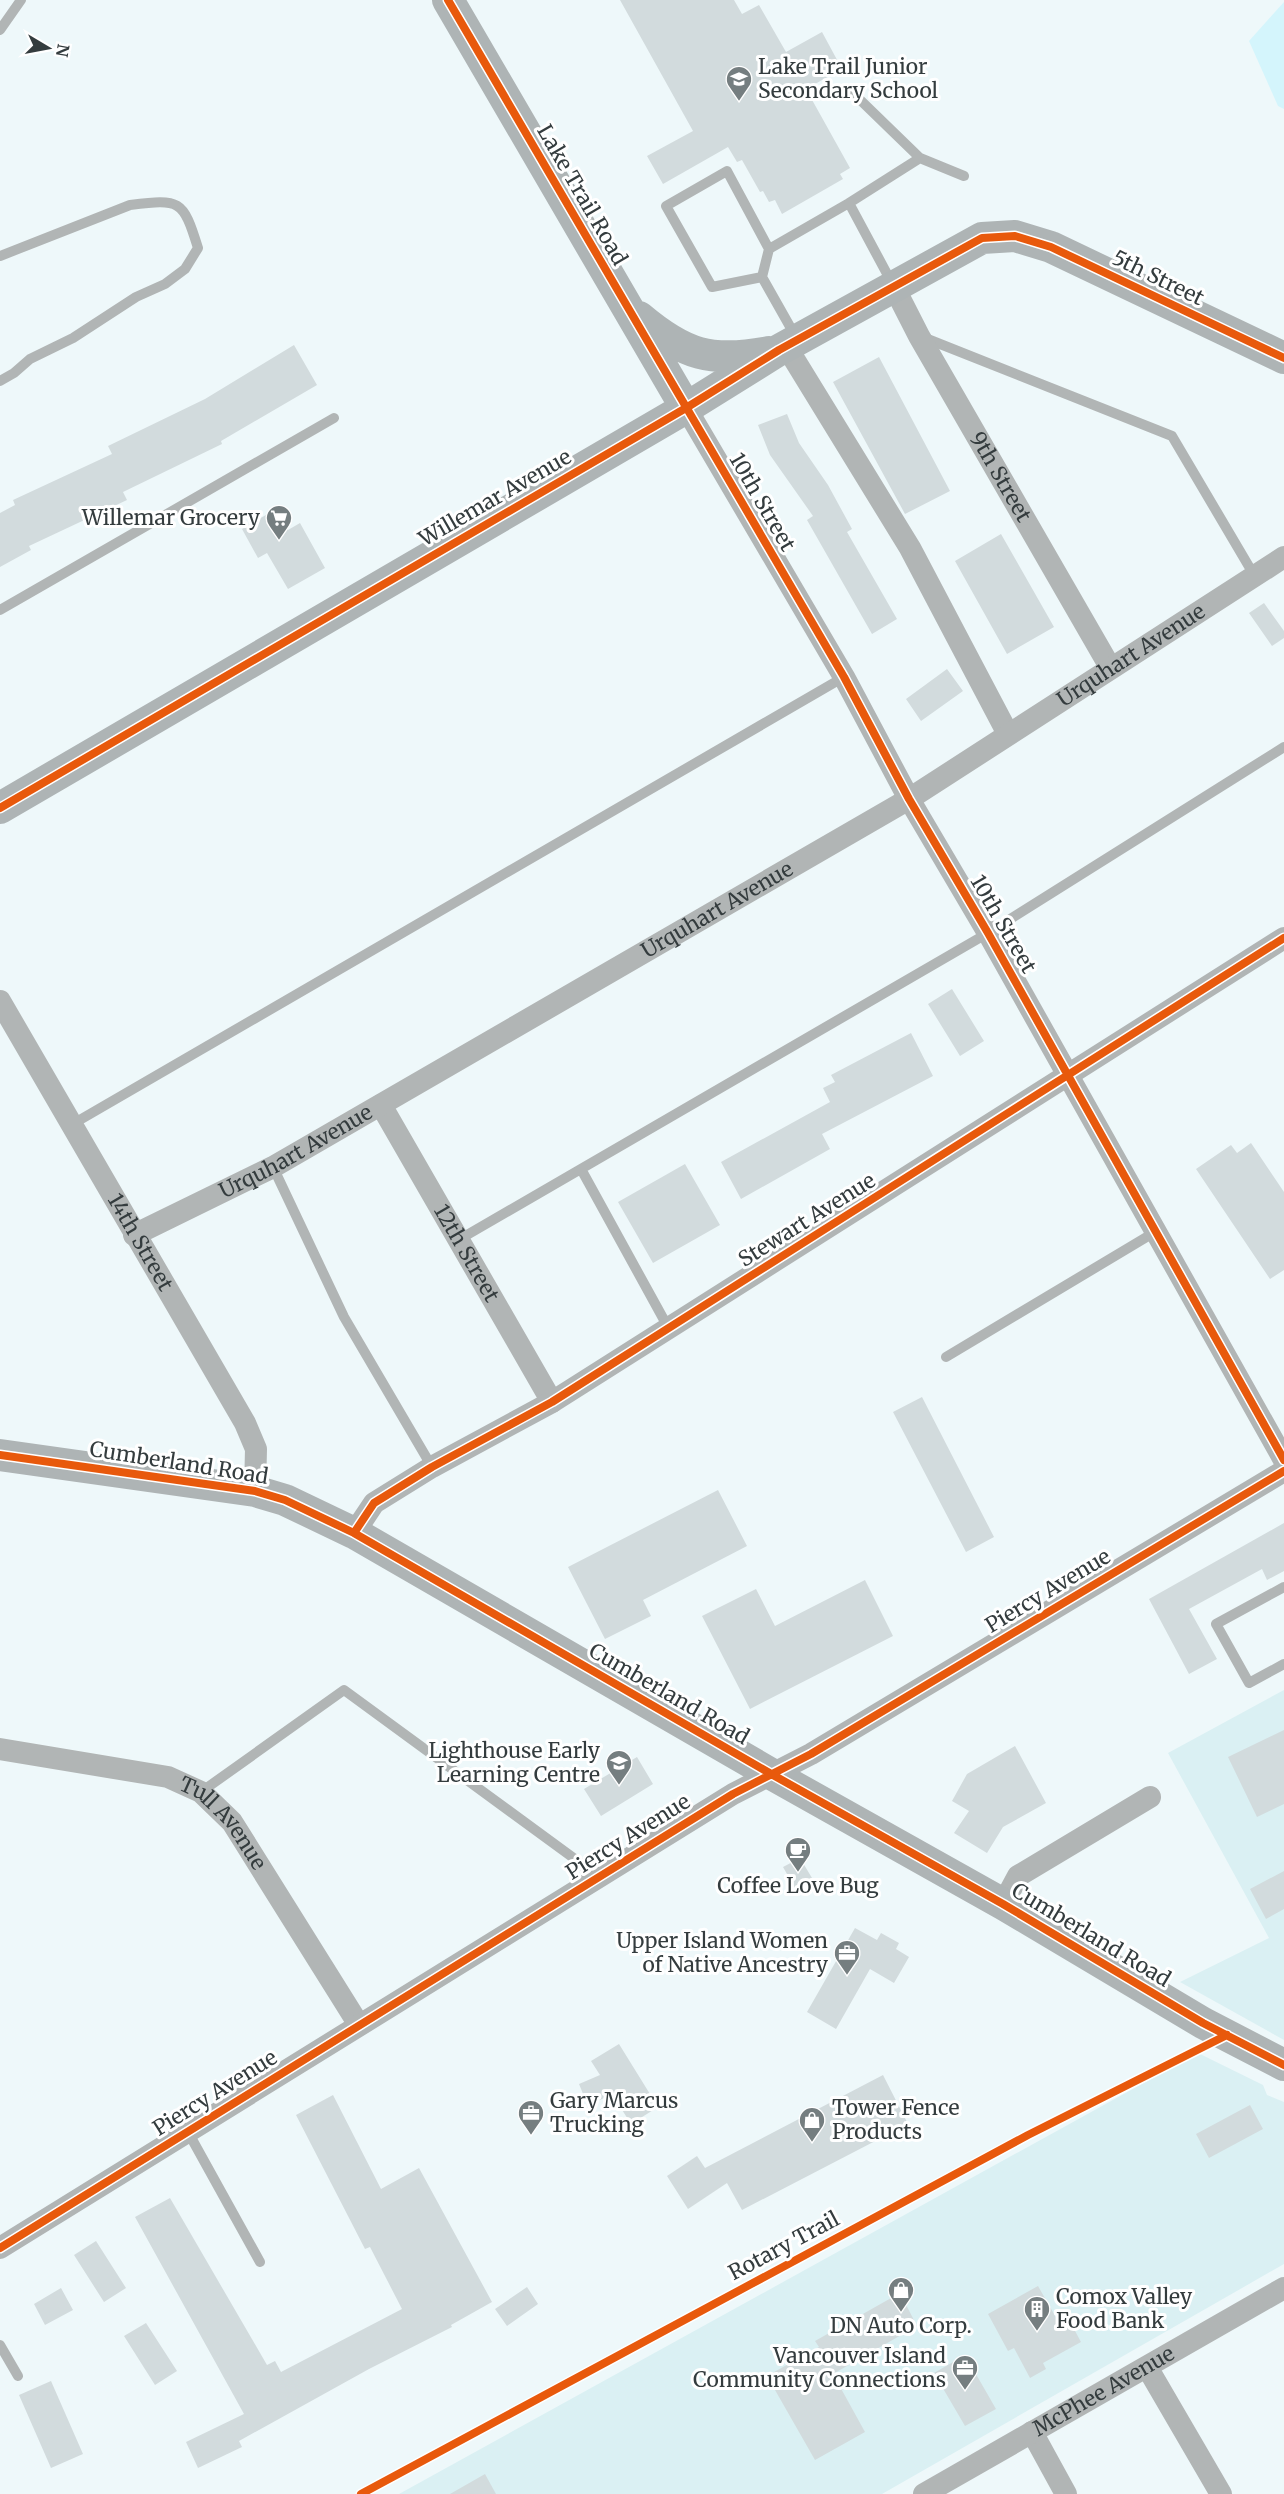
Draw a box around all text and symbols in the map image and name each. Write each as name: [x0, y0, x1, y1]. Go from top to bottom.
north arrow: [18, 18, 78, 78]
text: N: [52, 43, 74, 59]
place label: Lake Trail Junior Secondary School: [758, 53, 939, 104]
school or university icon: Lake Trail Junior Secondary School: [724, 64, 754, 102]
street label: Lake Trail Road: [531, 120, 634, 270]
street label: 5th Street: [1108, 244, 1208, 311]
street label: 9th Street: [964, 427, 1037, 527]
street label: Willemar Avenue: [413, 443, 576, 553]
street label: 10th Street: [723, 448, 801, 556]
supermarket icon: Willemar Grocery: [264, 503, 294, 541]
place label: Willemar Grocery: [81, 504, 261, 531]
street label: Urquhart Avenue: [1052, 598, 1210, 713]
street label: Urquhart Avenue: [636, 855, 798, 964]
street label: 10th Street: [964, 870, 1042, 978]
street label: Urquhart Avenue: [215, 1098, 377, 1204]
street label: Stewart Avenue: [733, 1167, 880, 1273]
street label: 14th Street: [102, 1189, 179, 1296]
street label: 12th Street: [428, 1199, 506, 1307]
street label: Cumberland Road: [88, 1435, 271, 1490]
street label: Piercy Avenue: [980, 1543, 1115, 1639]
street label: Cumberland Road: [584, 1637, 754, 1751]
place label: Lighthouse Early Learning Centre: [428, 1737, 601, 1788]
school or university icon: Lighthouse Early Learning Centre: [604, 1748, 634, 1786]
street label: Tull Avenue: [175, 1770, 273, 1875]
street label: Piercy Avenue: [561, 1788, 695, 1886]
cafe icon: Coffee Love Bug: [783, 1835, 813, 1873]
place label: Coffee Love Bug: [717, 1872, 879, 1899]
street label: Cumberland Road: [1007, 1877, 1176, 1993]
place label: Upper Island Women of Native Ancestry: [616, 1927, 829, 1978]
office icon: Upper Island Women of Native Ancestry: [832, 1938, 862, 1976]
street label: Piercy Avenue: [148, 2044, 282, 2142]
place label: Gary Marcus Trucking: [550, 2087, 678, 2138]
place label: Tower Fence Products: [832, 2094, 959, 2145]
office icon: Gary Marcus Trucking: [516, 2098, 546, 2136]
shop icon: Tower Fence Products: [797, 2105, 827, 2143]
street label: Rotary Trail: [724, 2205, 844, 2286]
shop icon: DN Auto Corp.: [886, 2275, 916, 2313]
place label: Comox Valley Food Bank: [1056, 2283, 1193, 2334]
building icon: Comox Valley Food Bank: [1022, 2294, 1052, 2332]
place label: DN Auto Corp.: [830, 2312, 972, 2339]
street label: McPhee Avenue: [1028, 2340, 1179, 2442]
place label: Vancouver Island Community Connections: [693, 2342, 946, 2393]
office icon: Vancouver Island Community Connections: [950, 2353, 980, 2391]

